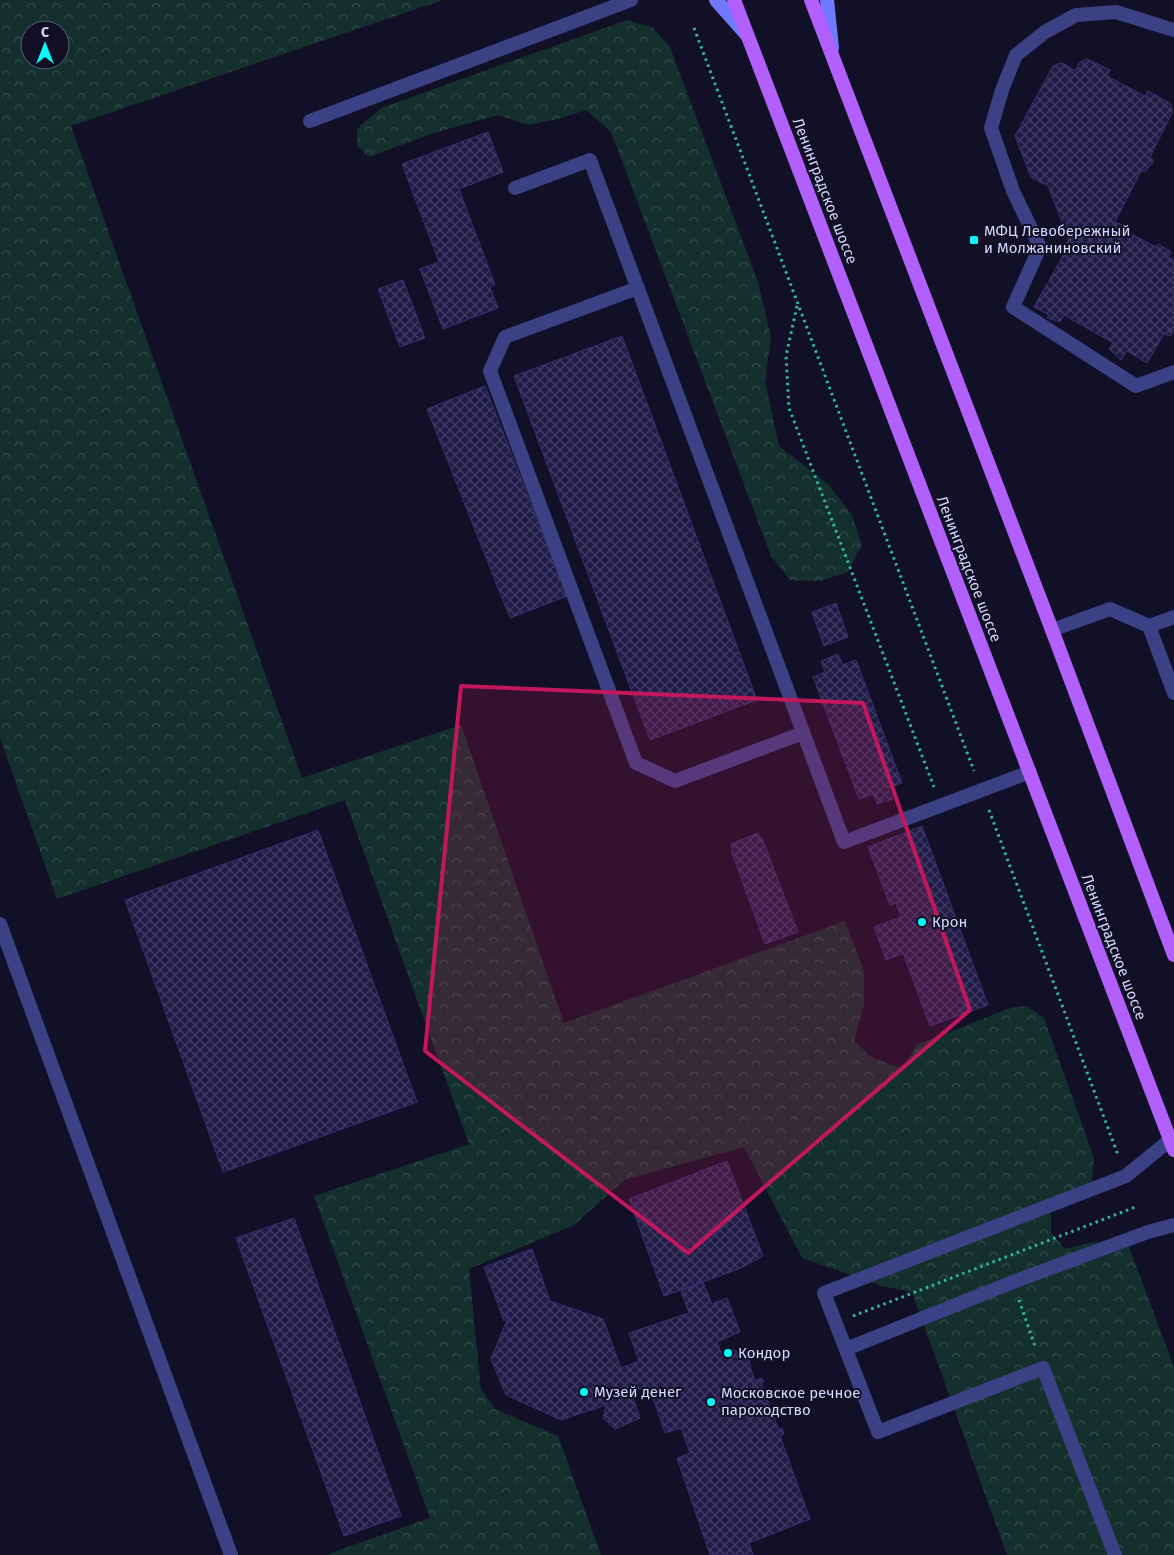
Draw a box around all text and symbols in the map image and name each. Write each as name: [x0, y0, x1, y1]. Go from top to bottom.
north arrow: [20, 20, 70, 70]
text: С: [41, 24, 49, 41]
street label: Ленинградское шоссе: [789, 115, 861, 267]
place label: МФЦ Левобережный и Молжаниновский: [984, 222, 1131, 257]
marker: МФЦ Левобережный и Молжаниновский: [968, 234, 980, 246]
street label: Ленинградское шоссе: [933, 493, 1005, 645]
street label: Ленинградское шоссе: [1078, 871, 1150, 1023]
place label: Крон: [932, 913, 967, 931]
marker: Крон: [916, 916, 928, 928]
place label: Кондор: [738, 1344, 790, 1362]
marker: Кондор: [722, 1347, 734, 1359]
place label: Музей денег: [594, 1383, 682, 1401]
place label: Московское речное пароходство: [721, 1384, 860, 1419]
marker: Музей денег: [578, 1386, 590, 1398]
marker: Московское речное пароходство: [705, 1396, 717, 1408]

